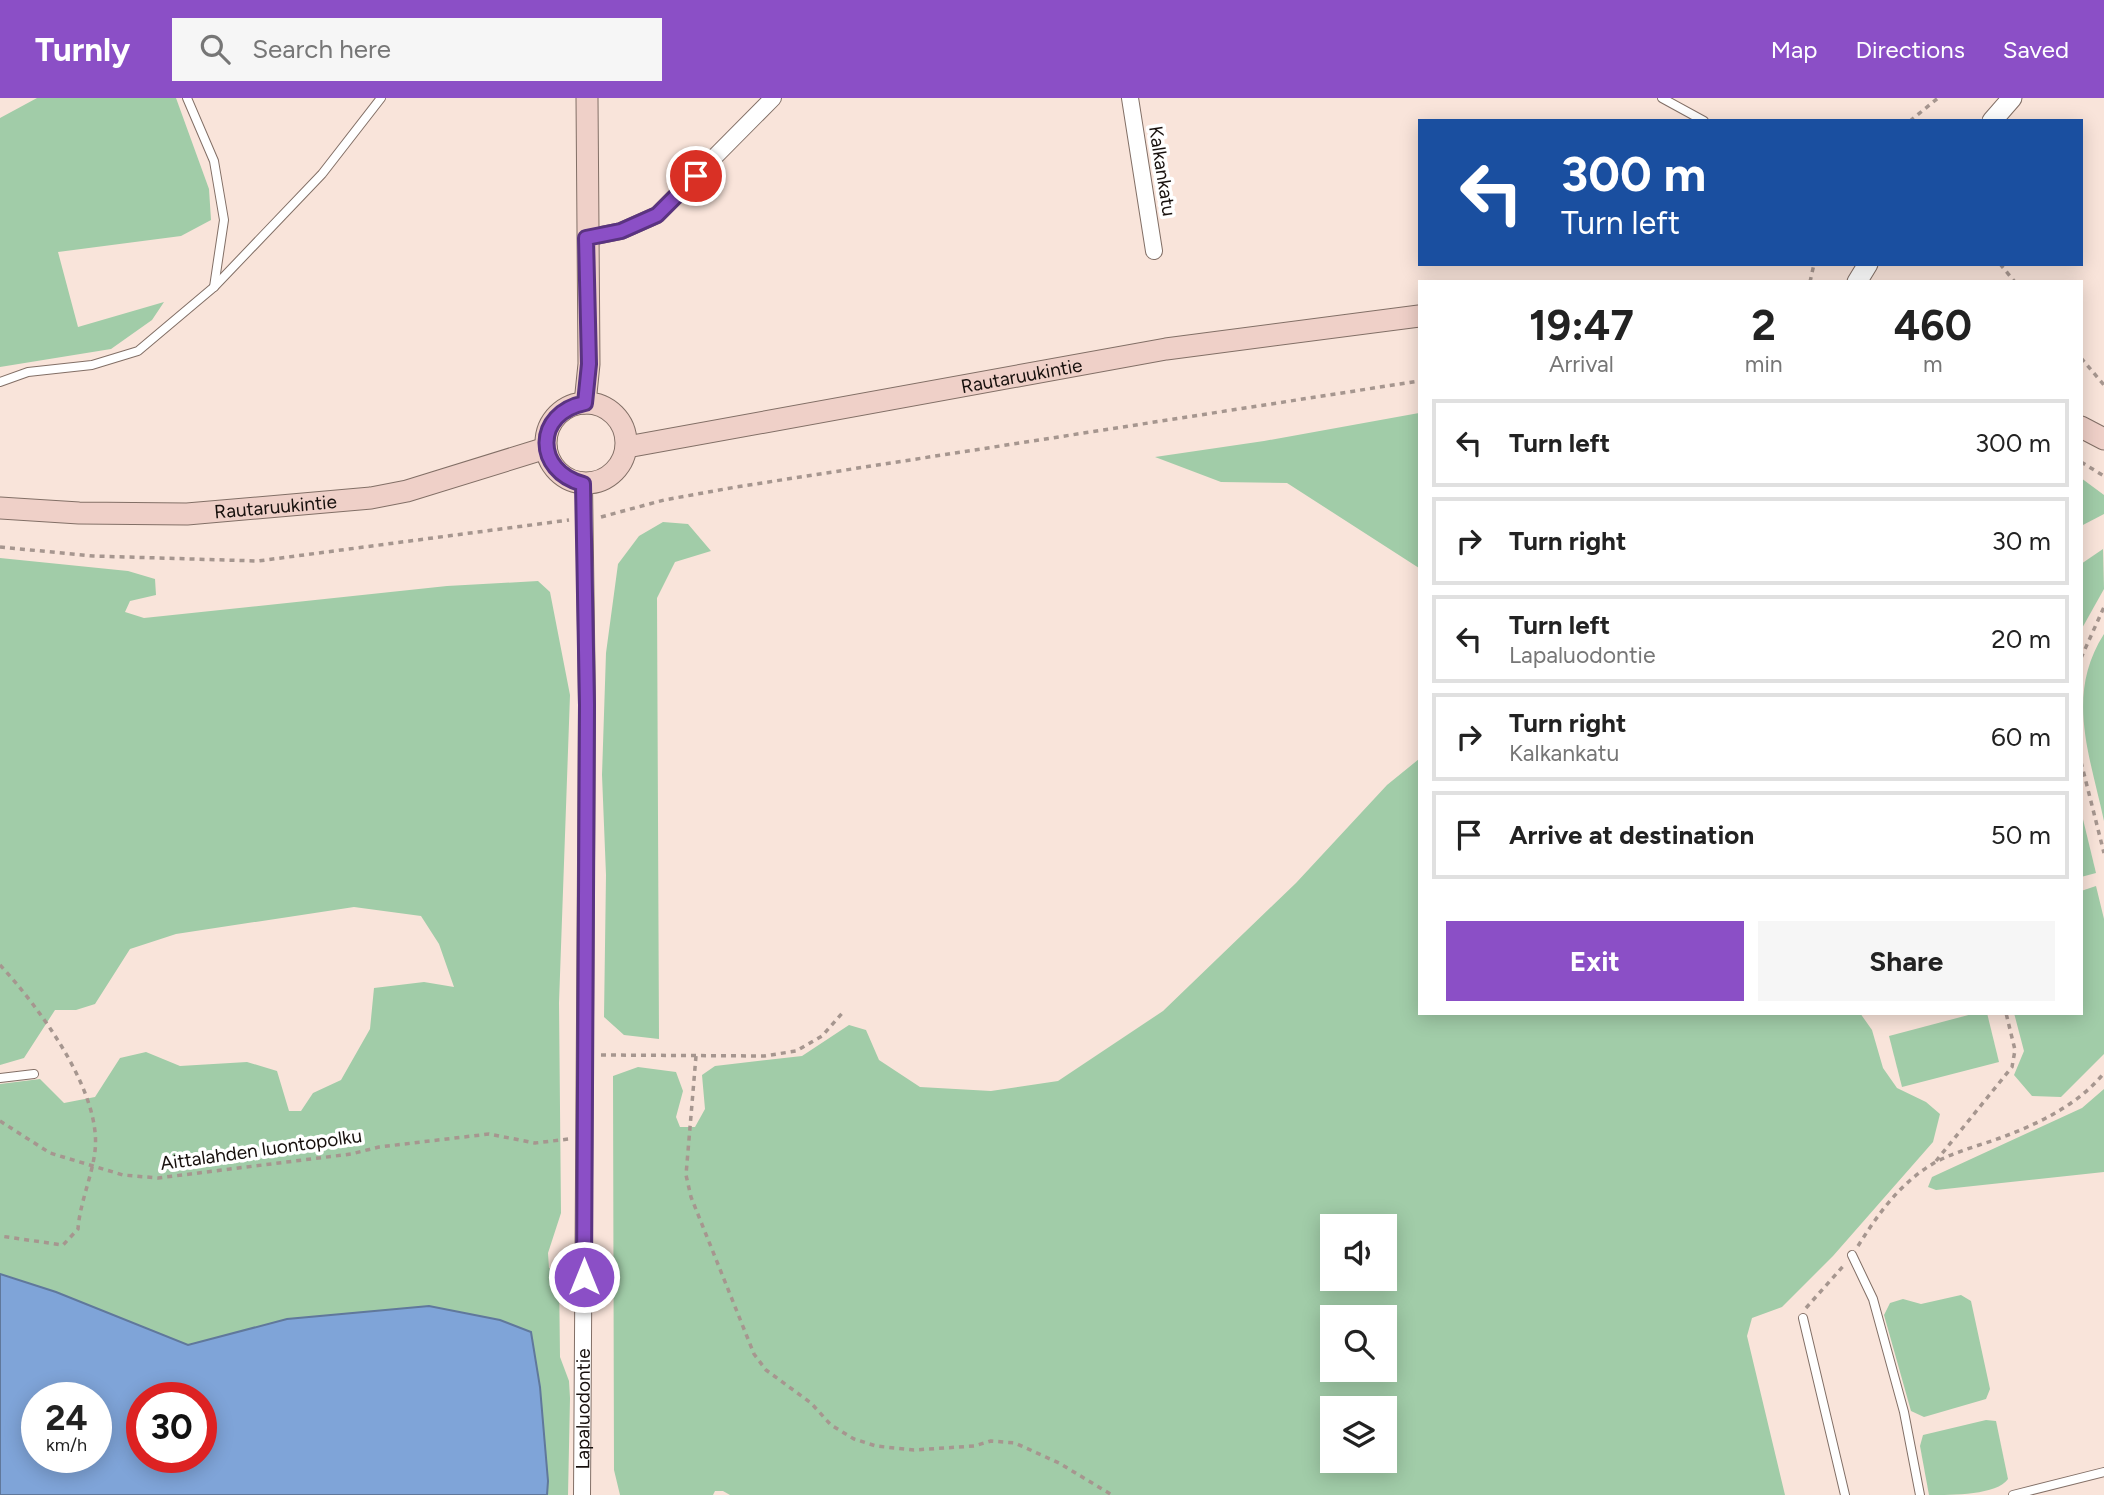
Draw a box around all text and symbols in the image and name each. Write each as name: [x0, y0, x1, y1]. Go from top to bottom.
search box: [172, 18, 662, 81]
text: Turnly: [35, 30, 130, 69]
icon: search: [196, 30, 234, 68]
text: Search here: [252, 33, 391, 65]
text: Map: [1771, 35, 1817, 64]
text: Directions: [1855, 35, 1965, 64]
text: Saved: [2003, 35, 2069, 64]
street label: Kalkankatu: [1144, 124, 1181, 218]
text: 300 m: [1561, 144, 1706, 203]
pin: [666, 146, 726, 206]
icon: left: [1446, 147, 1537, 238]
icon: arrive: [677, 157, 715, 195]
text: Turn left: [1561, 204, 1680, 242]
text: 19:47: [1529, 300, 1634, 351]
text: 2: [1752, 300, 1776, 351]
text: 460: [1894, 300, 1972, 351]
text: Arrival: [1549, 350, 1614, 378]
text: min: [1745, 350, 1783, 378]
text: m: [1923, 350, 1943, 378]
street label: Rautaruukintie: [959, 353, 1084, 398]
icon: left: [1450, 424, 1488, 462]
text: Turn left: [1509, 427, 1610, 459]
text: 300 m: [1975, 427, 2051, 459]
street label: Rautaruukintie: [213, 490, 338, 524]
icon: right: [1450, 522, 1488, 560]
text: Turn right: [1509, 525, 1626, 557]
text: 30 m: [1992, 525, 2051, 557]
text: Turn left: [1509, 609, 1610, 641]
icon: left: [1450, 620, 1488, 658]
text: 20 m: [1991, 623, 2051, 655]
text: Lapaluodontie: [1509, 641, 1656, 669]
text: Turn right: [1509, 707, 1626, 739]
icon: right: [1450, 718, 1488, 756]
text: 60 m: [1991, 721, 2051, 753]
text: Kalkankatu: [1509, 739, 1619, 767]
icon: arrive: [1450, 816, 1488, 854]
text: Arrive at destination: [1509, 819, 1754, 851]
text: 50 m: [1991, 819, 2051, 851]
button: Exit: [1446, 921, 1744, 1001]
button: Share: [1758, 921, 2055, 1001]
street label: Aittalahden luontopolku: [159, 1124, 363, 1175]
map controls: [1320, 1214, 1397, 1473]
button: sound: [1320, 1214, 1397, 1291]
position arrow: [547, 1240, 621, 1314]
button: search: [1320, 1305, 1397, 1382]
street label: Lapaluodontie: [571, 1348, 595, 1470]
speed limit sign: 30: [126, 1382, 217, 1473]
button: layers: [1320, 1396, 1397, 1473]
text: 24: [45, 1397, 88, 1439]
text: km/h: [46, 1434, 87, 1456]

